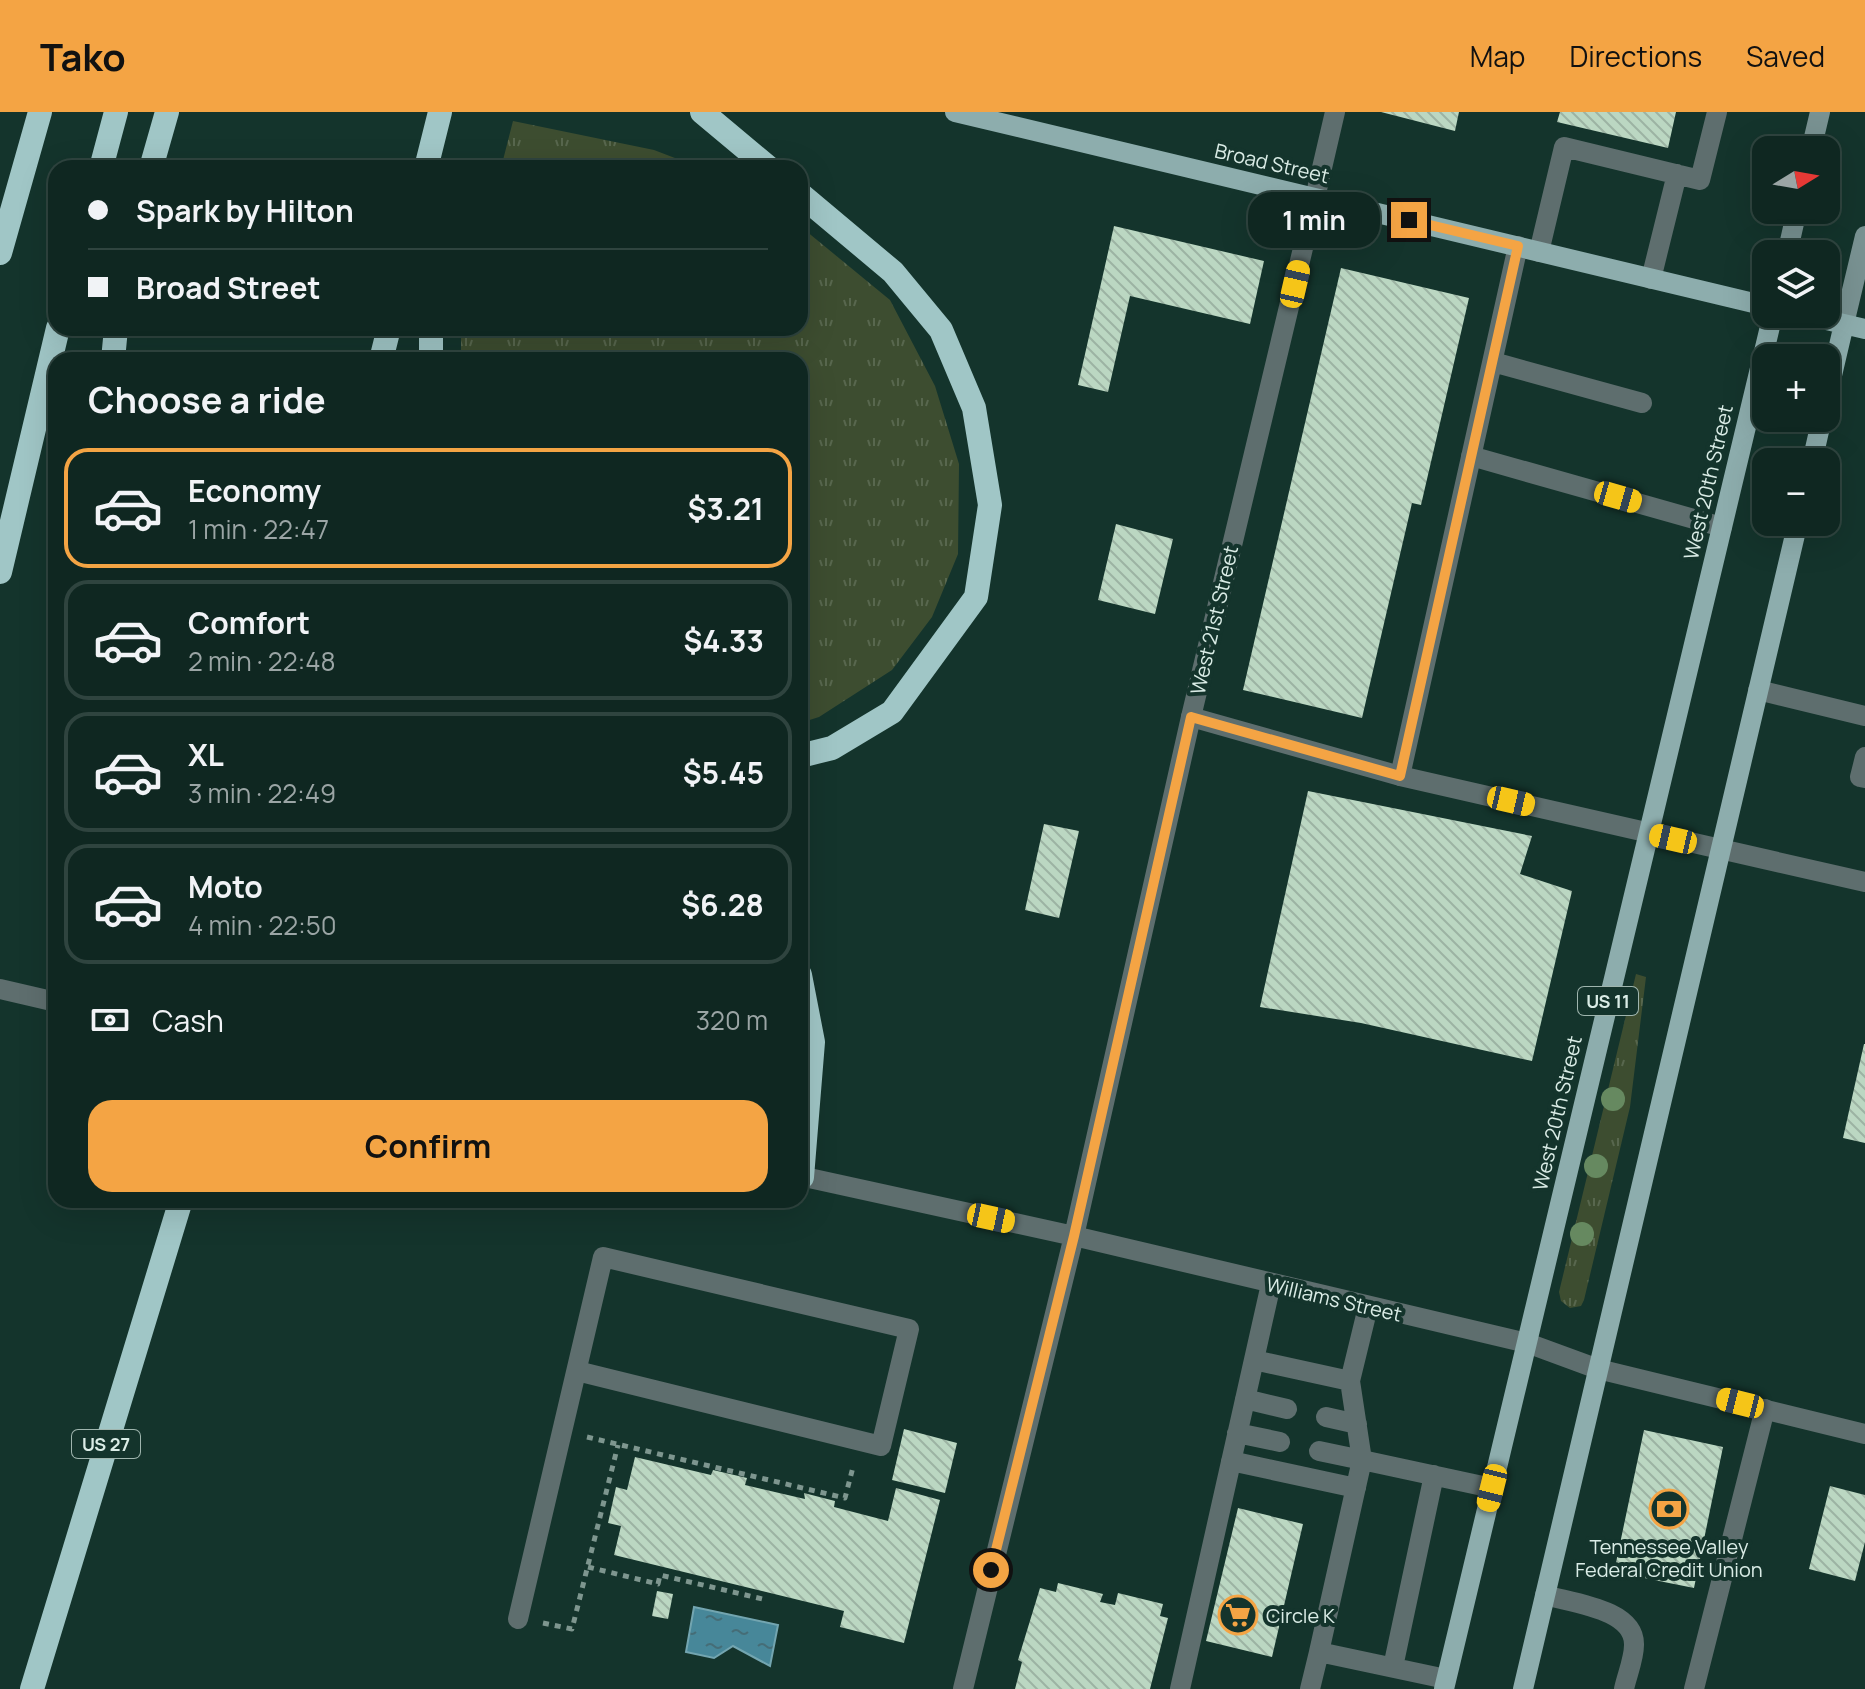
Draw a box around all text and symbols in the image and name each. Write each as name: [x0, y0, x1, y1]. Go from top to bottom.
text: Tako: [40, 30, 126, 82]
text: Map: [1470, 37, 1525, 75]
text: Directions: [1569, 37, 1702, 75]
text: Saved: [1746, 37, 1825, 75]
north arrow: [1752, 136, 1840, 224]
map controls: [1752, 136, 1840, 536]
street label: Broad Street: [1212, 137, 1332, 189]
text: Spark by Hilton: [136, 190, 354, 231]
callout: 1 min: [1249, 192, 1381, 248]
text: 1 min: [1282, 202, 1346, 238]
route end: [1391, 202, 1427, 238]
button: layers: [1752, 240, 1840, 328]
car: [1278, 258, 1312, 310]
text: Broad Street: [136, 267, 320, 308]
button: +: [1752, 344, 1840, 432]
text: Choose a ride: [88, 375, 326, 424]
street label: West 20th Street: [1677, 402, 1739, 562]
button: −: [1752, 448, 1840, 536]
text: Economy: [188, 470, 321, 511]
icon: car: [92, 472, 164, 544]
car: [1592, 479, 1644, 515]
text: $3.21: [688, 488, 764, 529]
text: 1 min · 22:47: [188, 511, 329, 547]
street label: West 21st Street: [1184, 543, 1244, 697]
text: Comfort: [188, 602, 310, 643]
icon: car: [92, 604, 164, 676]
text: $4.33: [684, 620, 764, 661]
text: 2 min · 22:48: [188, 643, 336, 679]
text: XL: [188, 734, 224, 775]
icon: car: [92, 736, 164, 808]
text: $5.45: [683, 752, 764, 793]
text: 3 min · 22:49: [188, 775, 336, 811]
car: [1485, 784, 1537, 818]
car: [1647, 822, 1699, 856]
text: Moto: [188, 866, 263, 907]
icon: car: [92, 868, 164, 940]
text: $6.28: [681, 884, 764, 925]
text: 4 min · 22:50: [188, 907, 337, 943]
road number: US 11: [1578, 987, 1638, 1015]
icon: cash: [88, 998, 132, 1042]
text: Cash: [152, 1000, 224, 1041]
text: 320 m: [696, 1002, 768, 1038]
street label: West 20th Street: [1526, 1033, 1588, 1193]
button: Confirm: [88, 1100, 768, 1192]
car: [965, 1201, 1017, 1235]
street label: Williams Street: [1264, 1270, 1404, 1328]
car: [1714, 1386, 1766, 1420]
road number: US 27: [72, 1430, 140, 1458]
car: [1475, 1462, 1509, 1514]
bank icon: Tennessee Valley Federal Credit Union: [1648, 1488, 1690, 1530]
place label: Tennessee Valley Federal Credit Union: [1575, 1533, 1763, 1583]
route start: [973, 1552, 1009, 1588]
supermarket icon: Circle K: [1217, 1594, 1259, 1636]
place label: Circle K: [1266, 1602, 1335, 1629]

